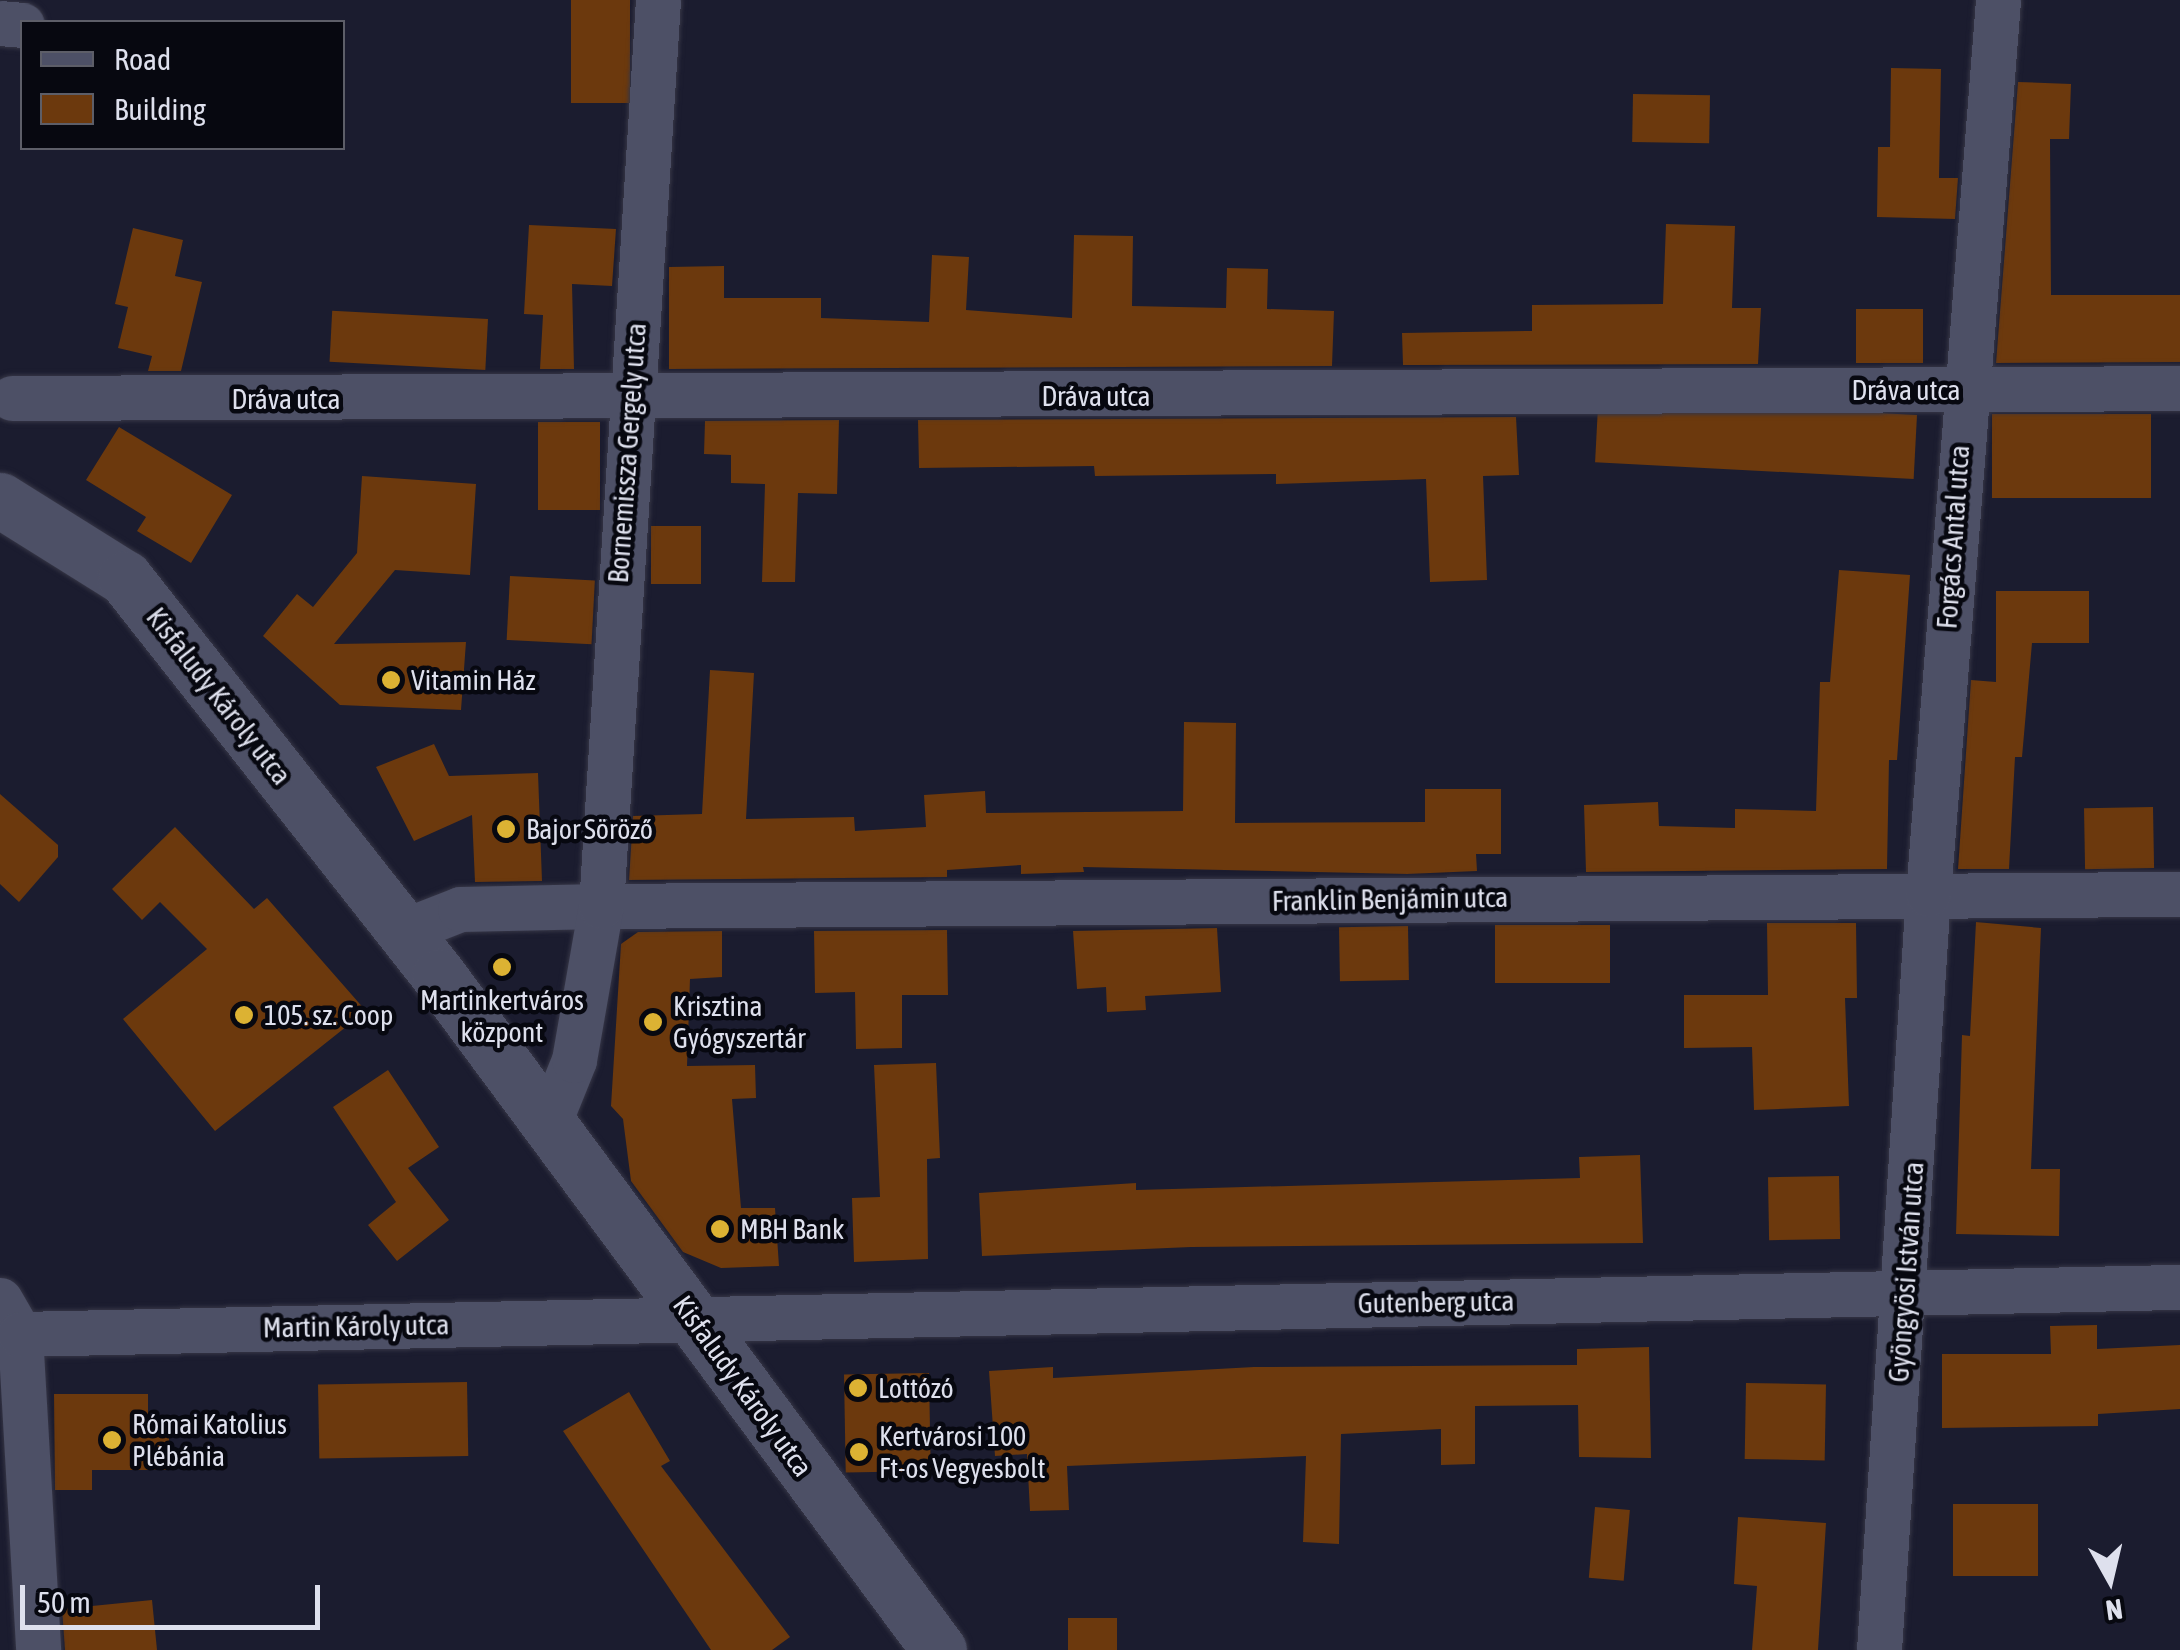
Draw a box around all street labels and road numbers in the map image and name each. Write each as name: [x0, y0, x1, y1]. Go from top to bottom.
street label: Bornemissza Gergely utca: [601, 322, 653, 584]
street label: Dráva utca: [1851, 373, 1961, 407]
street label: Dráva utca: [1041, 379, 1151, 413]
street label: Dráva utca: [231, 382, 341, 416]
street label: Forgács Antal utca: [1930, 444, 1976, 630]
street label: Kisfaludy Károly utca: [140, 601, 298, 791]
street label: Franklin Benjámin utca: [1272, 880, 1508, 918]
street label: Gyöngyösi István utca: [1882, 1161, 1930, 1383]
street label: Gutenberg utca: [1358, 1284, 1514, 1320]
street label: Kisfaludy Károly utca: [666, 1289, 820, 1483]
street label: Martin Károly utca: [262, 1308, 450, 1344]

